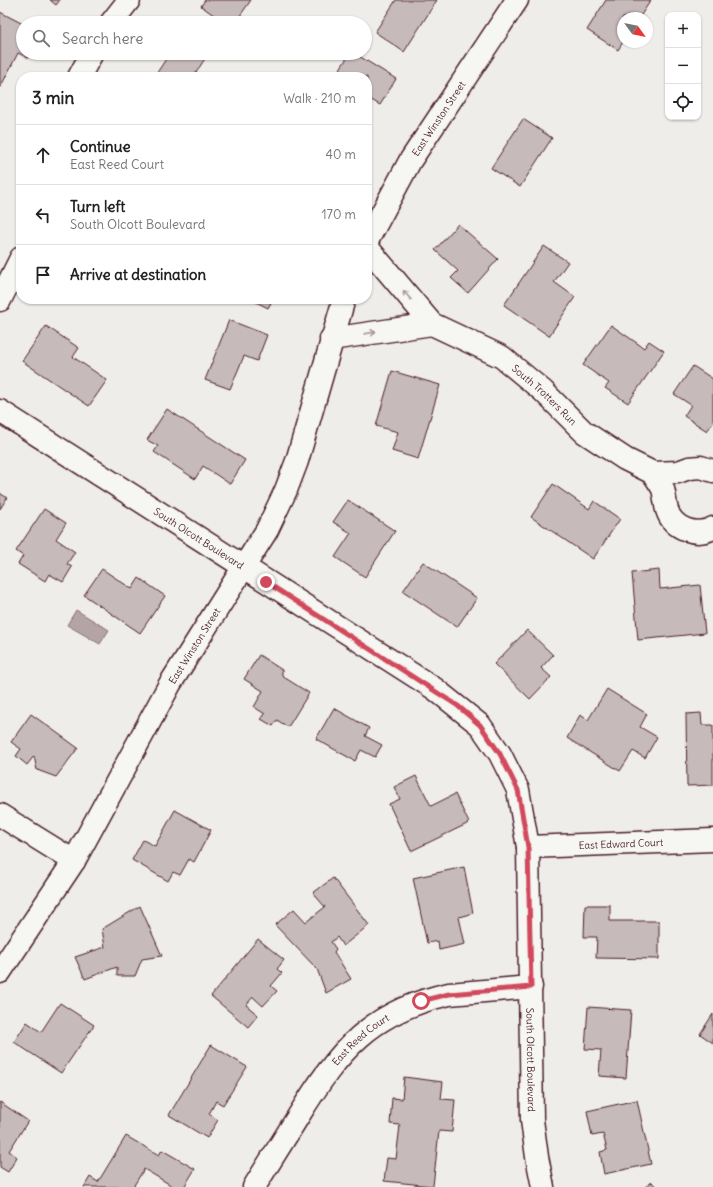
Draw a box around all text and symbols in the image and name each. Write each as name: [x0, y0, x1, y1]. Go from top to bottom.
north arrow: [617, 12, 653, 48]
map controls: [665, 12, 701, 120]
button: +: [665, 12, 701, 48]
search box: [16, 16, 372, 60]
icon: search: [30, 27, 52, 49]
text: Search here: [62, 29, 143, 48]
button: −: [665, 48, 701, 84]
street label: East Winston Street: [409, 78, 468, 158]
button: locate: [665, 84, 701, 120]
text: 3 min: [32, 87, 74, 109]
text: Walk · 210 m: [283, 90, 356, 107]
text: Continue: [70, 137, 131, 156]
icon: ahead: [32, 144, 54, 166]
text: 40 m: [325, 146, 356, 163]
text: East Reed Court: [70, 156, 164, 173]
text: Turn left: [70, 197, 125, 216]
icon: left: [32, 204, 54, 226]
text: 170 m: [321, 206, 356, 223]
text: South Olcott Boulevard: [70, 216, 205, 233]
icon: arrive: [32, 264, 54, 286]
text: Arrive at destination: [70, 265, 206, 284]
one-way arrow: [403, 289, 412, 300]
one-way arrow: [363, 329, 376, 337]
street label: South Trotters Run: [509, 362, 580, 428]
street label: South Olcott Boulevard: [151, 505, 246, 572]
route end: [257, 573, 275, 591]
street label: East Winston Street: [165, 605, 223, 686]
street label: East Edward Court: [578, 835, 664, 852]
route start: [412, 992, 430, 1010]
street label: South Olcott Boulevard: [524, 1007, 538, 1112]
street label: East Reed Court: [329, 1011, 392, 1068]

